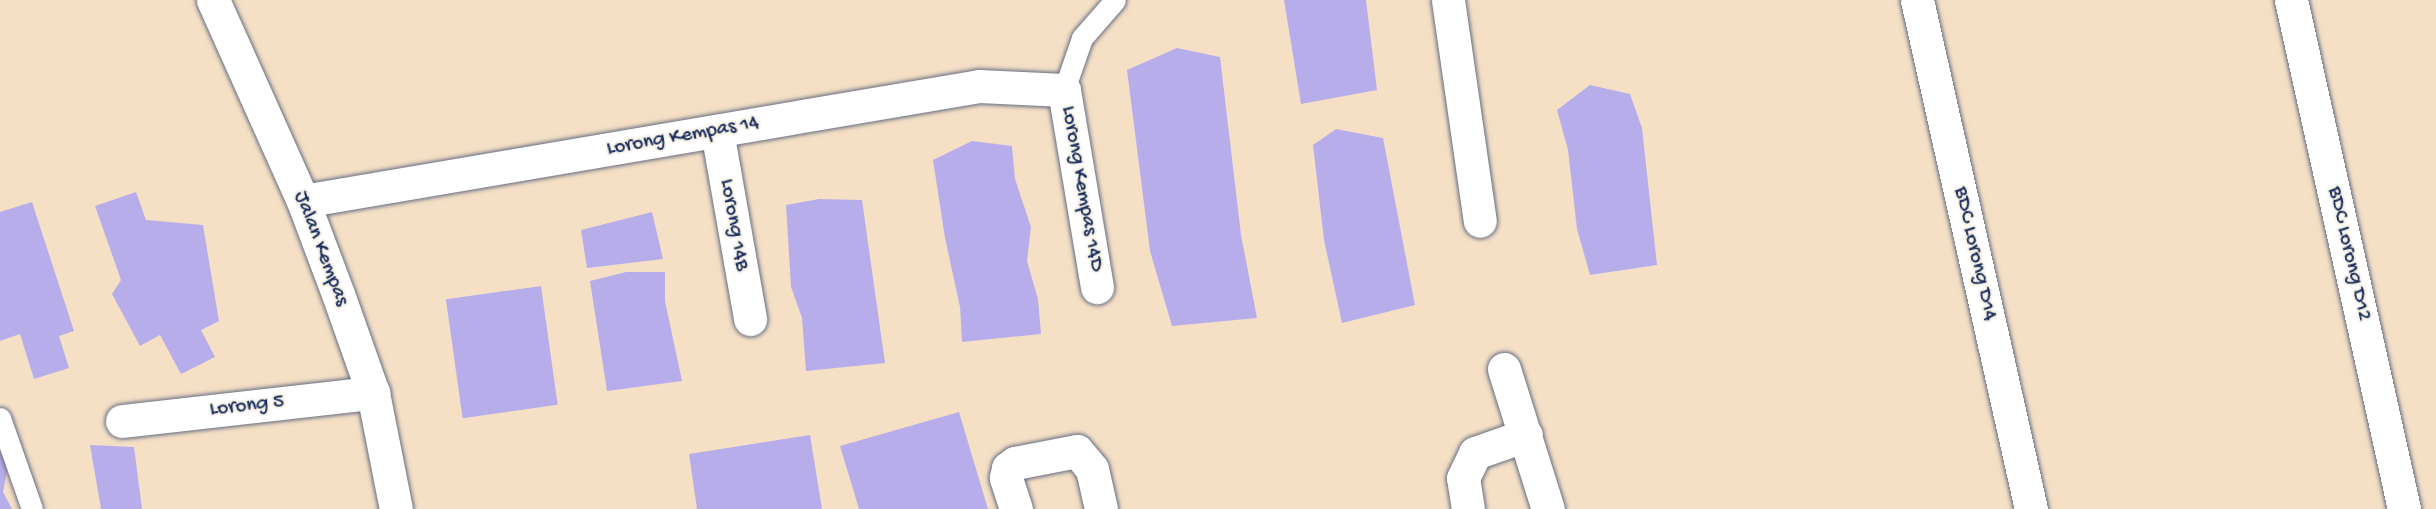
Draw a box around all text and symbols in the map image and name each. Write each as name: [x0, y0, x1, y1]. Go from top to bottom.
street label: Lorong Kempas 14D: [1054, 104, 1108, 274]
street label: Lorong Kempas 14: [605, 111, 761, 163]
street label: Lorong 14B: [713, 177, 753, 273]
street label: BDC Lorong D12: [2320, 184, 2376, 324]
street label: BDC Lorong D14: [1946, 185, 2002, 323]
street label: Jalan Kempas: [287, 188, 353, 310]
street label: Lorong 5: [208, 391, 286, 423]

